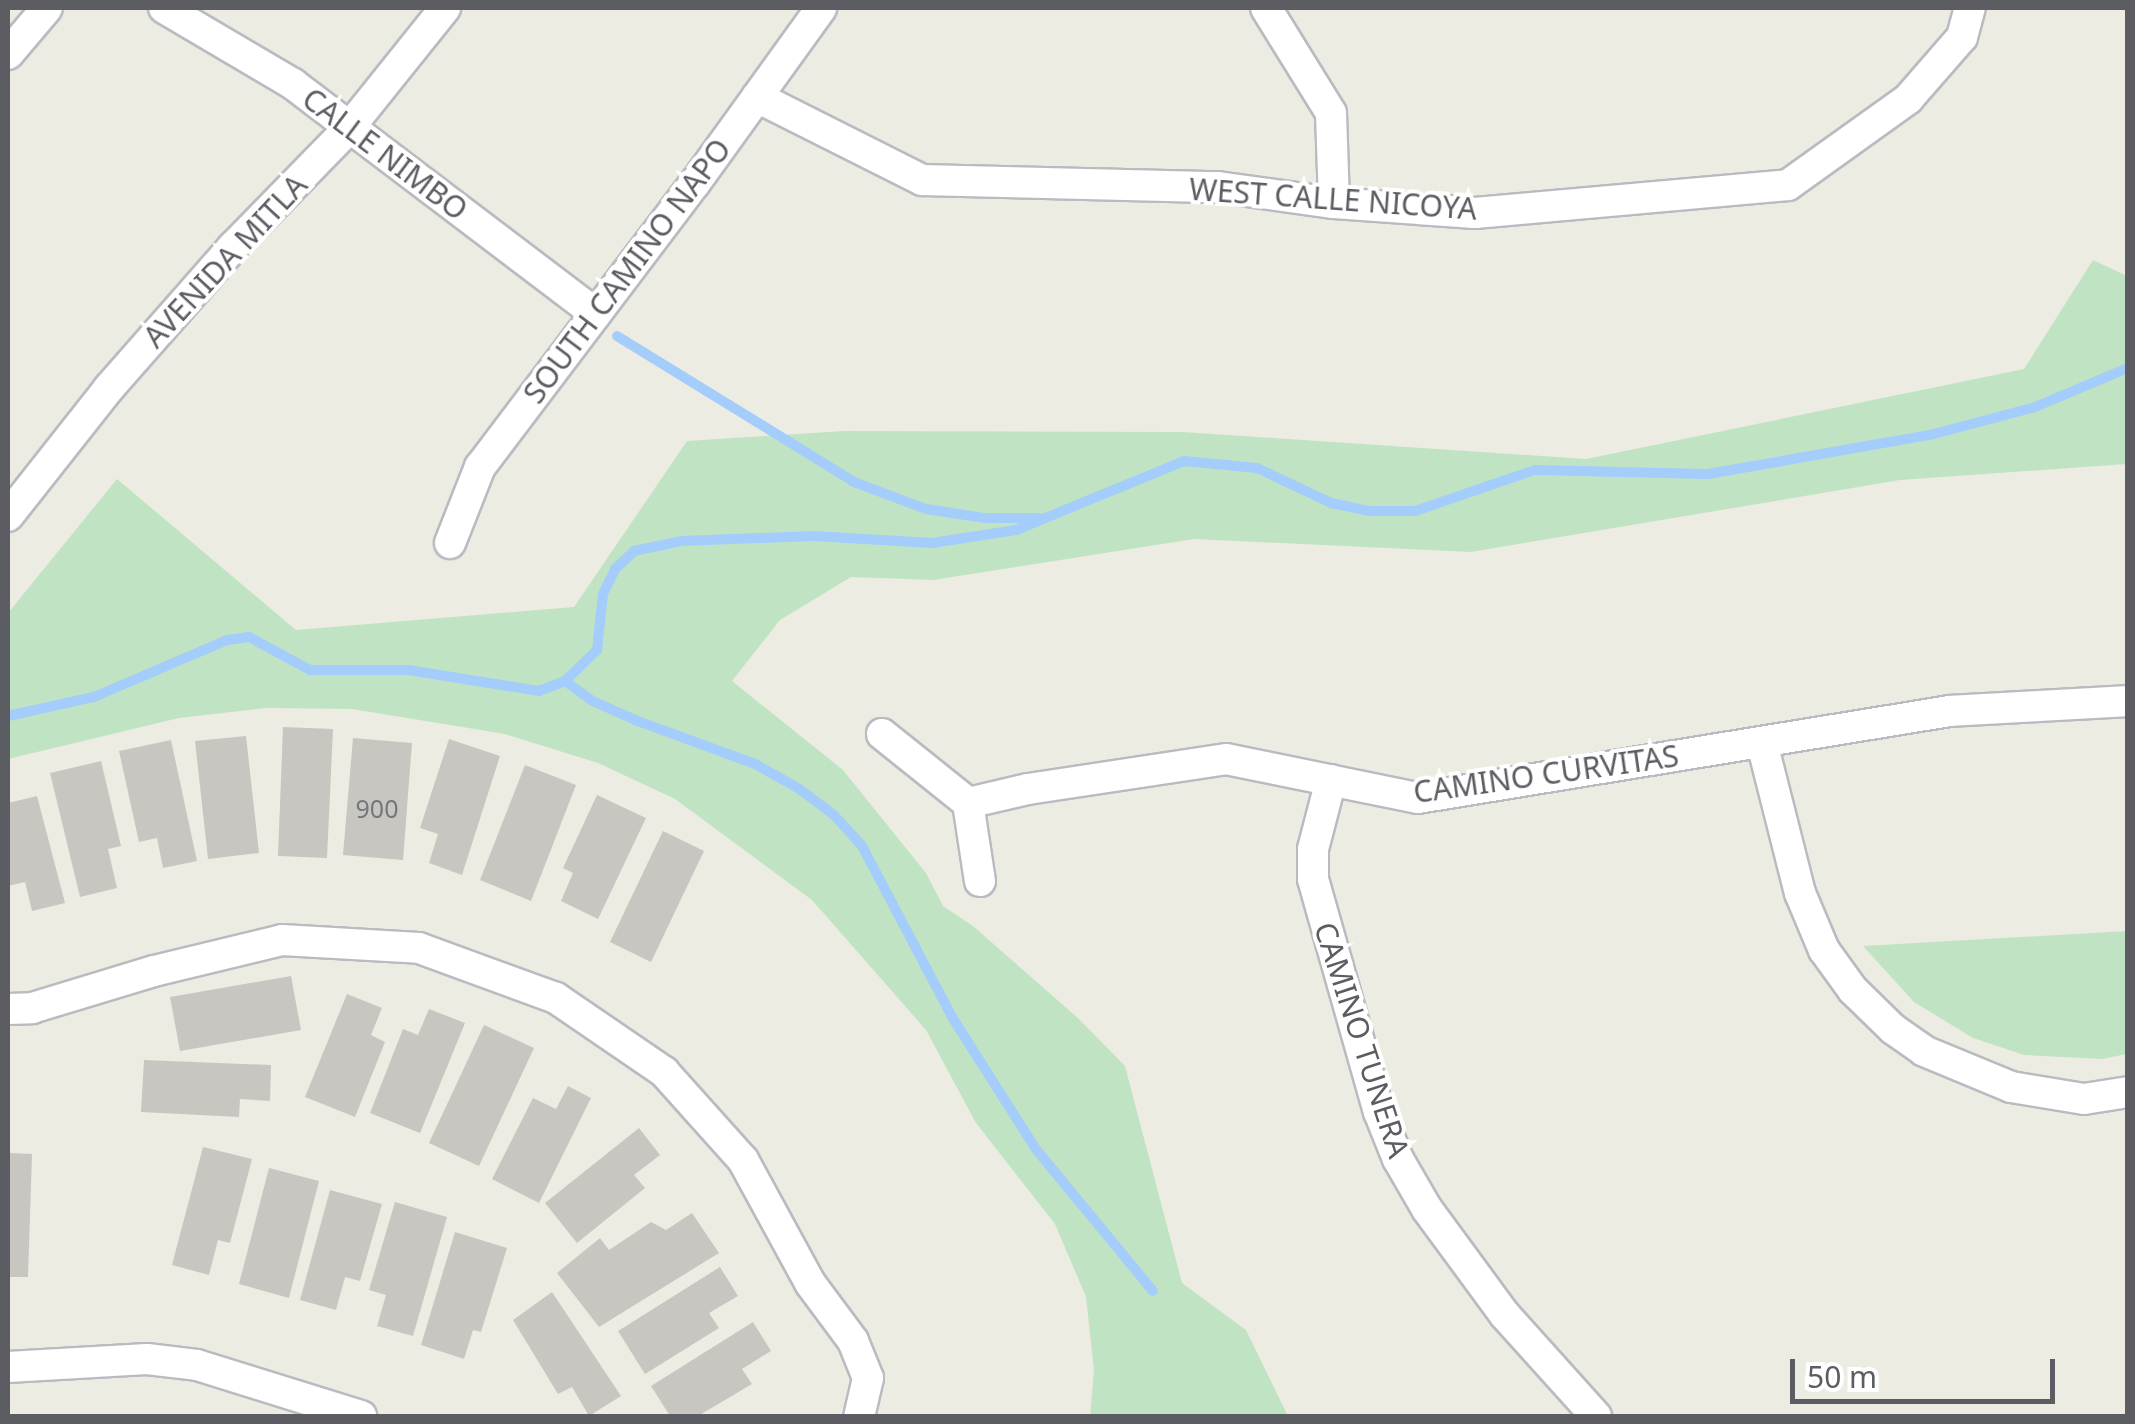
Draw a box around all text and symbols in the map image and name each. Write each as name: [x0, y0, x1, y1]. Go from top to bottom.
street label: CALLE NIMBO: [295, 80, 475, 228]
street label: SOUTH CAMINO NAPO: [516, 132, 738, 410]
street label: AVENIDA MITLA: [136, 167, 314, 355]
street label: WEST CALLE NICOYA: [1188, 171, 1478, 227]
street label: CAMINO CURVITAS: [1411, 738, 1681, 810]
house number: 900: [356, 793, 398, 823]
street label: CAMINO TUNERA: [1307, 918, 1417, 1162]
scale bar: [1795, 1339, 2060, 1401]
text: 50 m: [1807, 1356, 1877, 1397]

